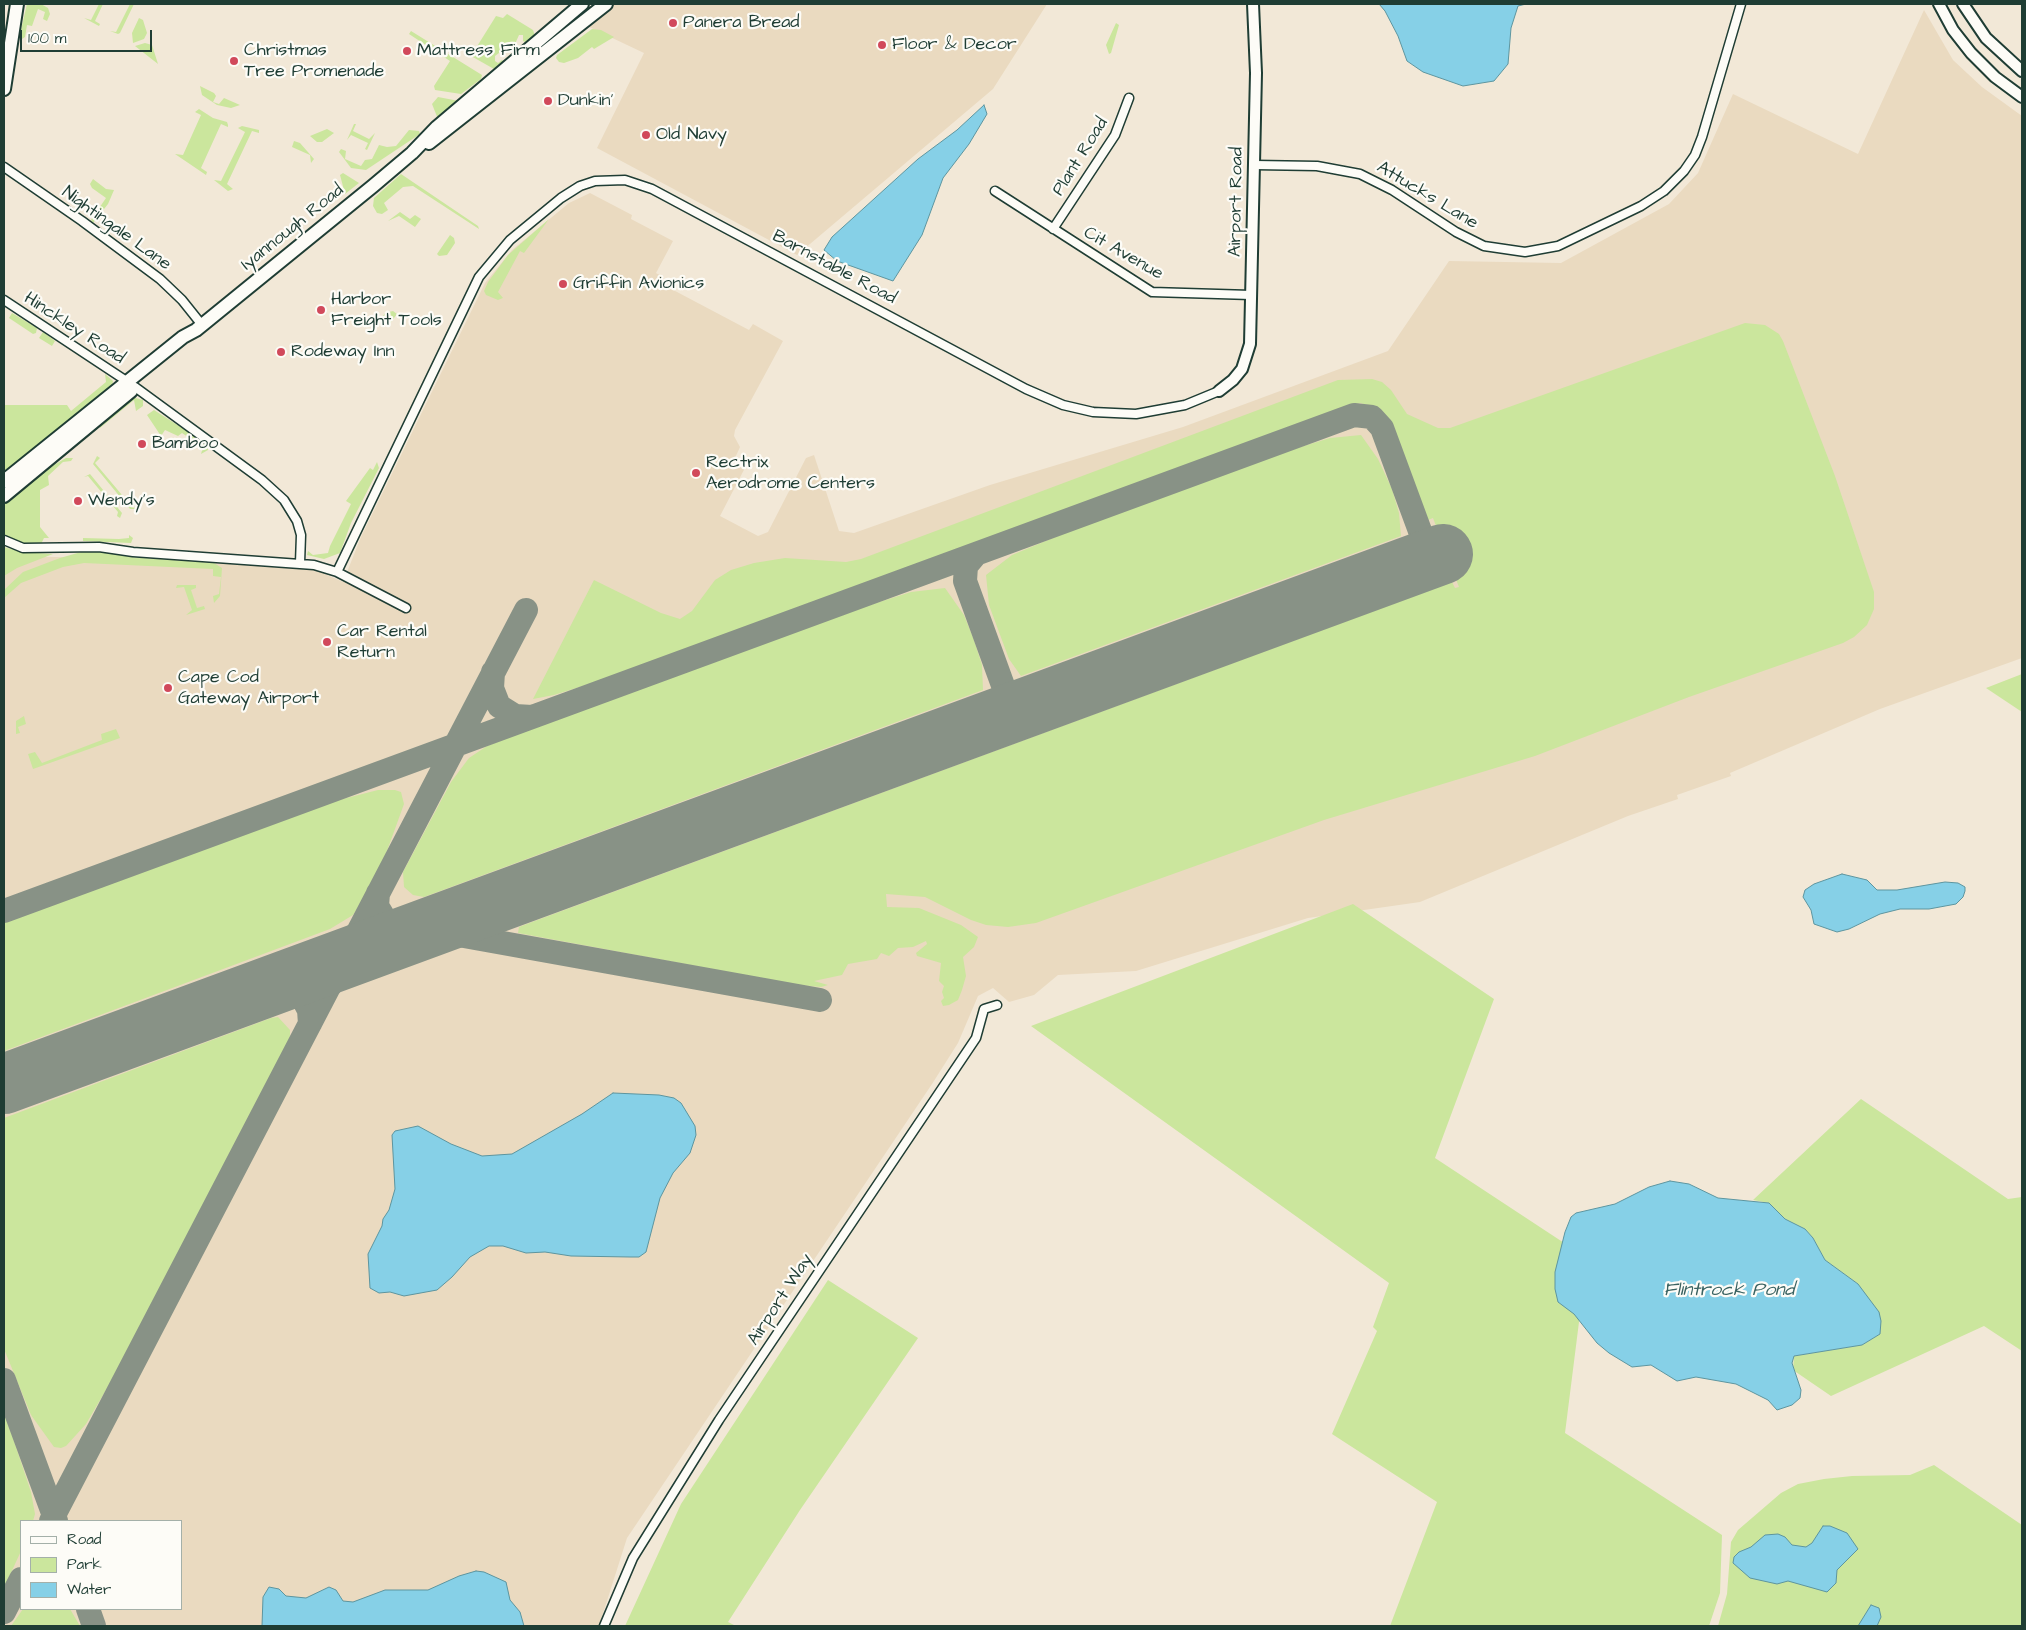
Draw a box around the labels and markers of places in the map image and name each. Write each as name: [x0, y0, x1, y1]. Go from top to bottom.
place label: Panera Bread: [683, 12, 800, 34]
marker: Panera Bread: [667, 17, 679, 29]
place label: Floor & Decor: [892, 34, 1017, 56]
marker: Floor & Decor: [876, 39, 888, 51]
place label: Christmas Tree Promenade: [244, 40, 384, 82]
place label: Mattress Firm: [417, 40, 540, 62]
marker: Mattress Firm: [401, 45, 413, 57]
marker: Christmas Tree Promenade: [228, 55, 240, 67]
place label: Dunkin': [558, 90, 614, 112]
marker: Dunkin': [542, 95, 554, 107]
place label: Old Navy: [656, 124, 727, 146]
marker: Old Navy: [640, 129, 652, 141]
place label: Griffin Avionics: [573, 273, 704, 295]
marker: Griffin Avionics: [557, 278, 569, 290]
place label: Harbor Freight Tools: [331, 289, 442, 332]
marker: Harbor Freight Tools: [315, 304, 327, 316]
place label: Rodeway Inn: [291, 341, 394, 363]
marker: Rodeway Inn: [275, 346, 287, 358]
place label: Bamboo: [152, 433, 218, 455]
marker: Bamboo: [136, 438, 148, 450]
place label: Rectrix Aerodrome Centers: [706, 452, 875, 494]
marker: Rectrix Aerodrome Centers: [690, 467, 702, 479]
place label: Wendy's: [88, 490, 155, 512]
marker: Wendy's: [72, 495, 84, 507]
place label: Car Rental Return: [337, 621, 427, 664]
marker: Car Rental Return: [321, 636, 333, 648]
place label: Cape Cod Gateway Airport: [178, 667, 319, 710]
marker: Cape Cod Gateway Airport: [162, 682, 174, 694]

